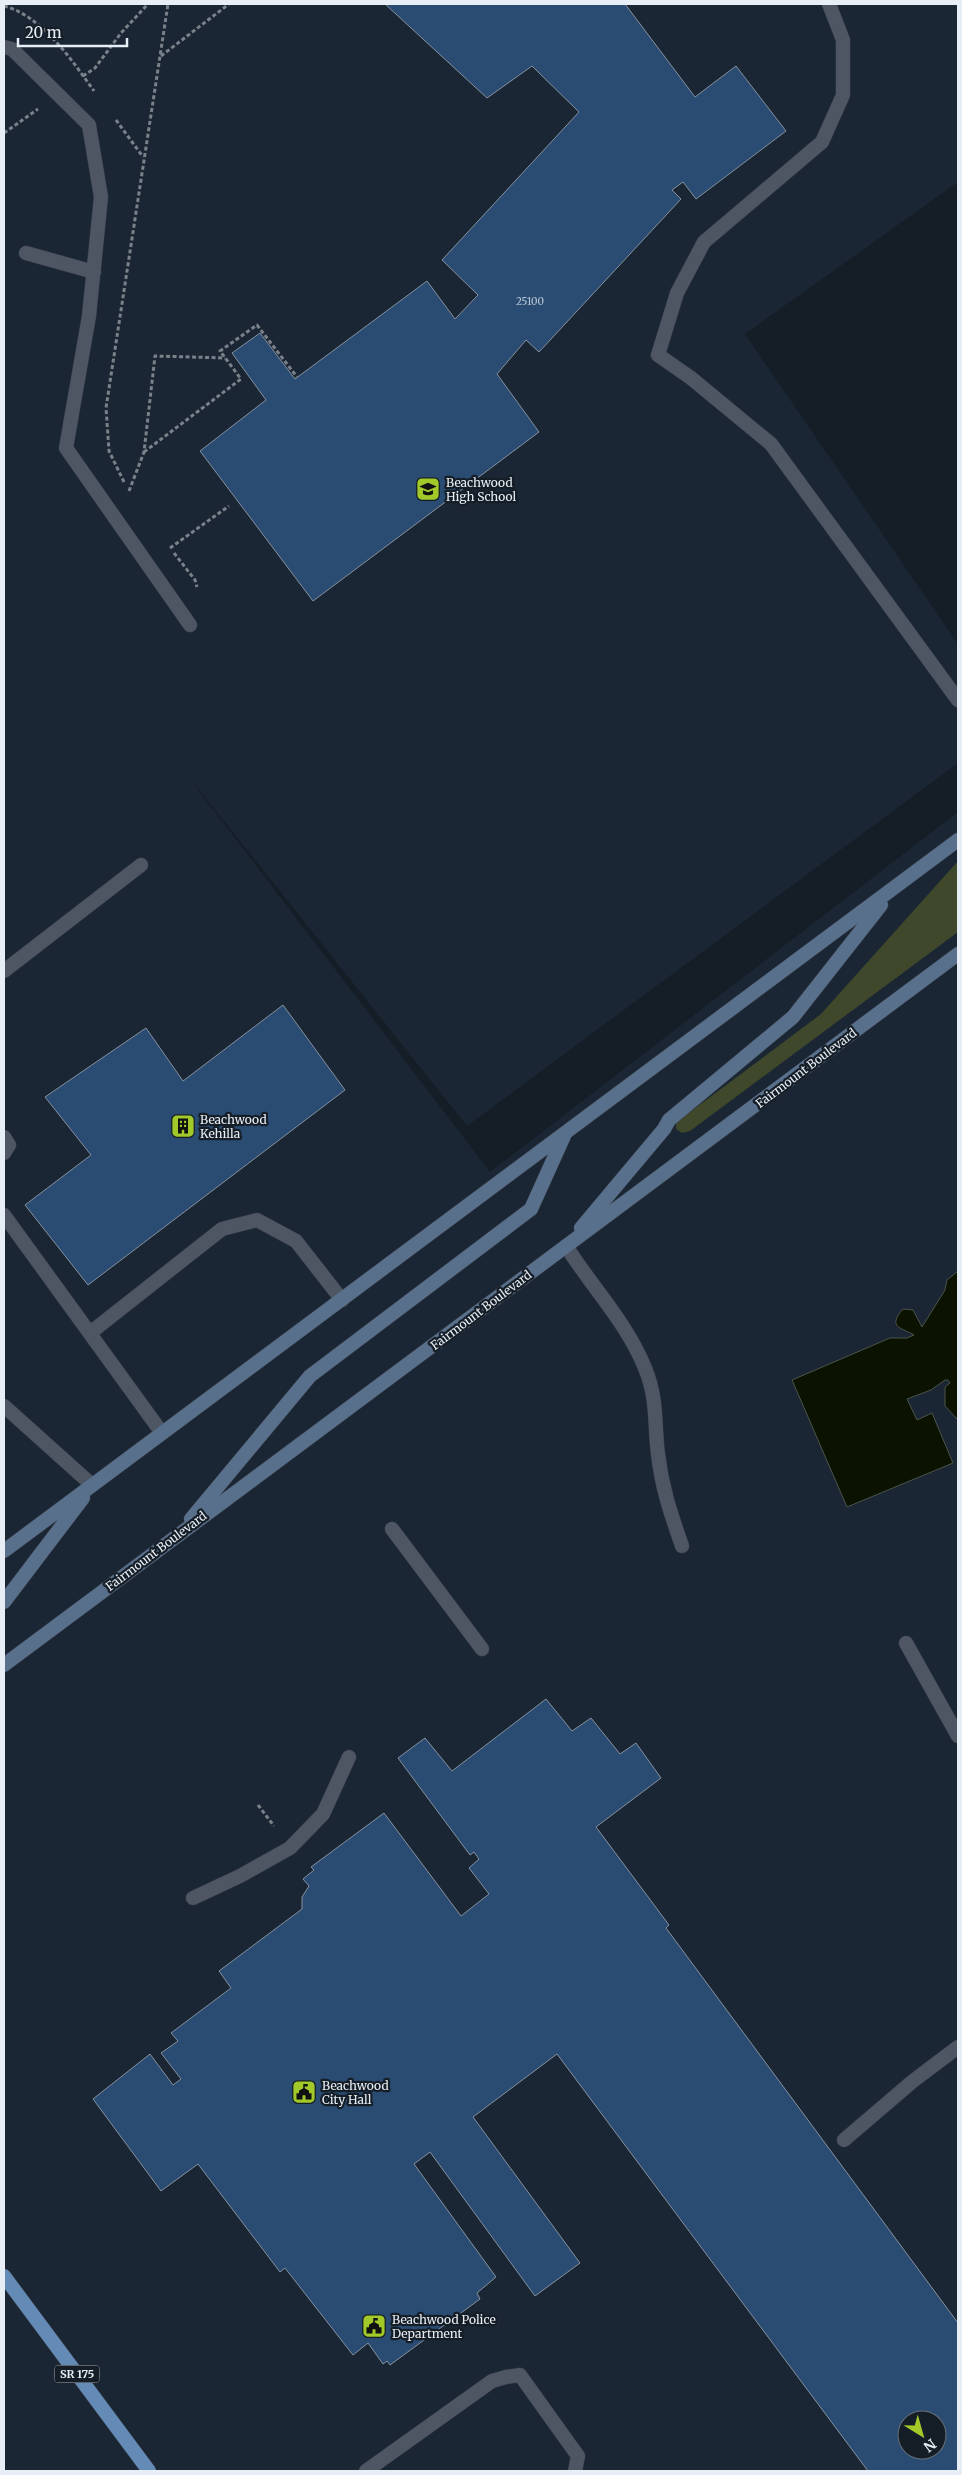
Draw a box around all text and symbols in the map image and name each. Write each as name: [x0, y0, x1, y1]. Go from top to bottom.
scale bar: [18, 15, 126, 47]
text: 20 m: [25, 23, 62, 42]
house number: 25100: [516, 295, 544, 308]
place label: Beachwood High School: [446, 475, 517, 504]
school or university icon: Beachwood High School: [415, 476, 441, 502]
street label: Fairmount Boulevard: [753, 1025, 859, 1111]
place label: Beachwood Kehilla: [200, 1112, 267, 1141]
building icon: Beachwood Kehilla: [170, 1113, 196, 1139]
street label: Fairmount Boulevard: [428, 1267, 534, 1353]
street label: Fairmount Boulevard: [103, 1508, 209, 1594]
place label: Beachwood City Hall: [322, 2078, 389, 2107]
public building icon: Beachwood City Hall: [291, 2079, 317, 2105]
place label: Beachwood Police Department: [392, 2312, 496, 2341]
public building icon: Beachwood Police Department: [361, 2313, 387, 2339]
road number: SR 175: [54, 2366, 100, 2382]
north arrow: [897, 2410, 947, 2460]
text: N: [920, 2435, 940, 2456]

